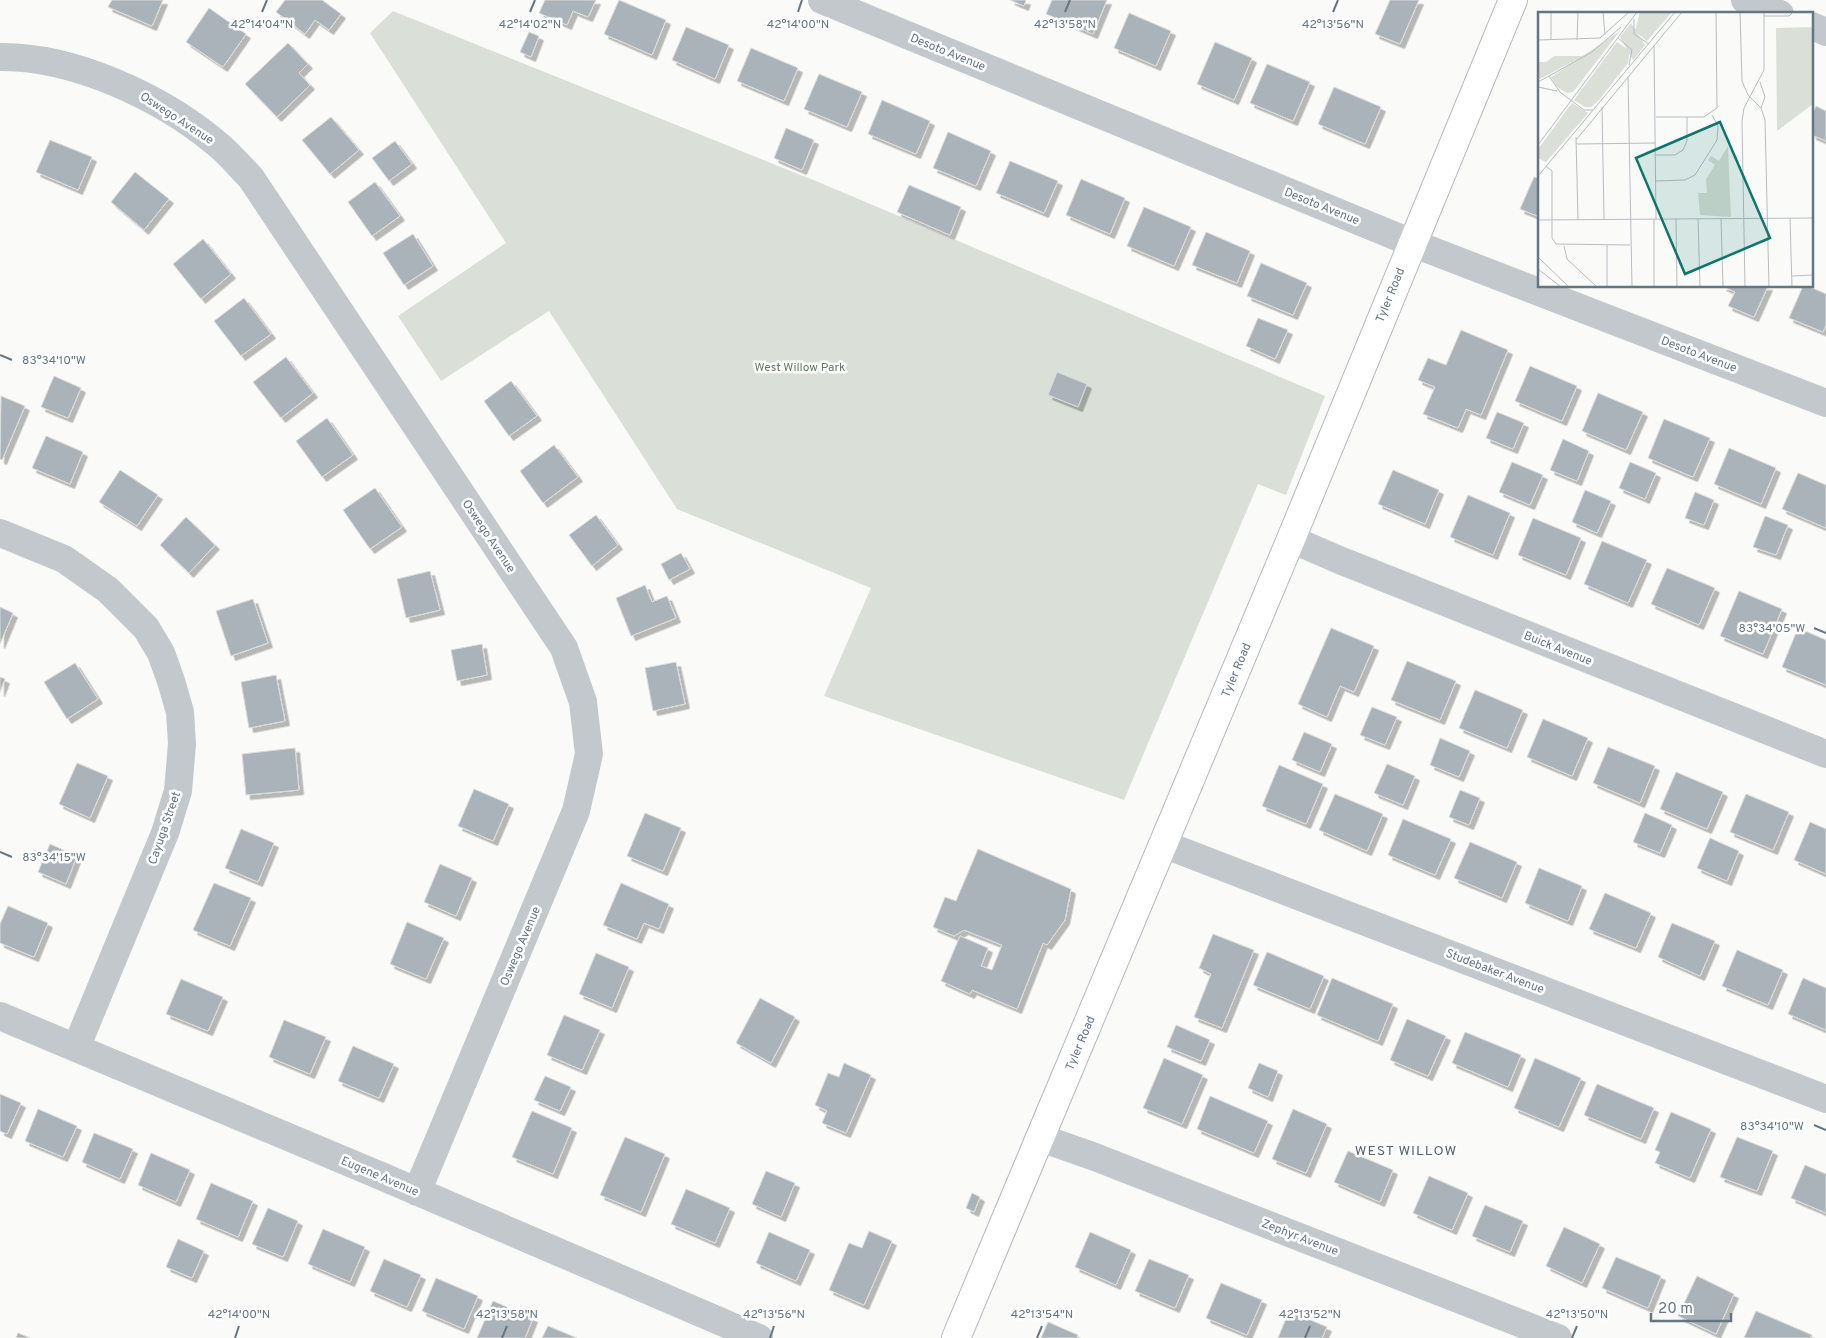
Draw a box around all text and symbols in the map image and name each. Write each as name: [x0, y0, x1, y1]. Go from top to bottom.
inset map: [1538, 12, 1814, 288]
text: 42°14'04"N: [231, 17, 293, 33]
text: 42°14'02"N: [499, 17, 561, 33]
text: 42°14'00"N: [767, 17, 829, 33]
text: 42°13'58"N: [1034, 17, 1096, 33]
text: 42°13'56"N: [1302, 17, 1364, 33]
street label: Desoto Avenue: [908, 31, 988, 75]
street label: Oswego Avenue: [136, 89, 216, 149]
street label: Desoto Avenue: [1282, 185, 1362, 229]
street label: Tyler Road: [1373, 266, 1409, 325]
street label: Desoto Avenue: [1658, 333, 1739, 377]
text: 83°34'10"W: [22, 353, 86, 369]
park label: West Willow Park: [755, 360, 845, 376]
street label: Oswego Avenue: [458, 497, 519, 576]
text: 83°34'05"W: [1739, 621, 1805, 637]
street label: Buick Avenue: [1521, 628, 1594, 670]
street label: Tyler Road: [1218, 641, 1256, 700]
street label: Cayuga Street: [145, 790, 185, 867]
text: 83°34'15"W: [22, 850, 86, 866]
street label: Oswego Avenue: [497, 904, 545, 989]
street label: Studebaker Avenue: [1443, 946, 1546, 998]
street label: Tyler Road: [1062, 1014, 1100, 1073]
text: 83°34'10"W: [1740, 1119, 1804, 1135]
district label: WEST WILLOW: [1355, 1143, 1457, 1160]
street label: Eugene Avenue: [338, 1153, 421, 1201]
street label: Zephyr Avenue: [1259, 1216, 1340, 1260]
scale bar: [1651, 1290, 1731, 1322]
text: 20 m: [1658, 1300, 1693, 1319]
text: 42°14'00"N: [208, 1307, 270, 1323]
text: 42°13'58"N: [476, 1307, 538, 1323]
text: 42°13'56"N: [743, 1307, 805, 1323]
text: 42°13'54"N: [1011, 1307, 1073, 1323]
text: 42°13'52"N: [1279, 1307, 1341, 1323]
text: 42°13'50"N: [1546, 1307, 1608, 1323]

